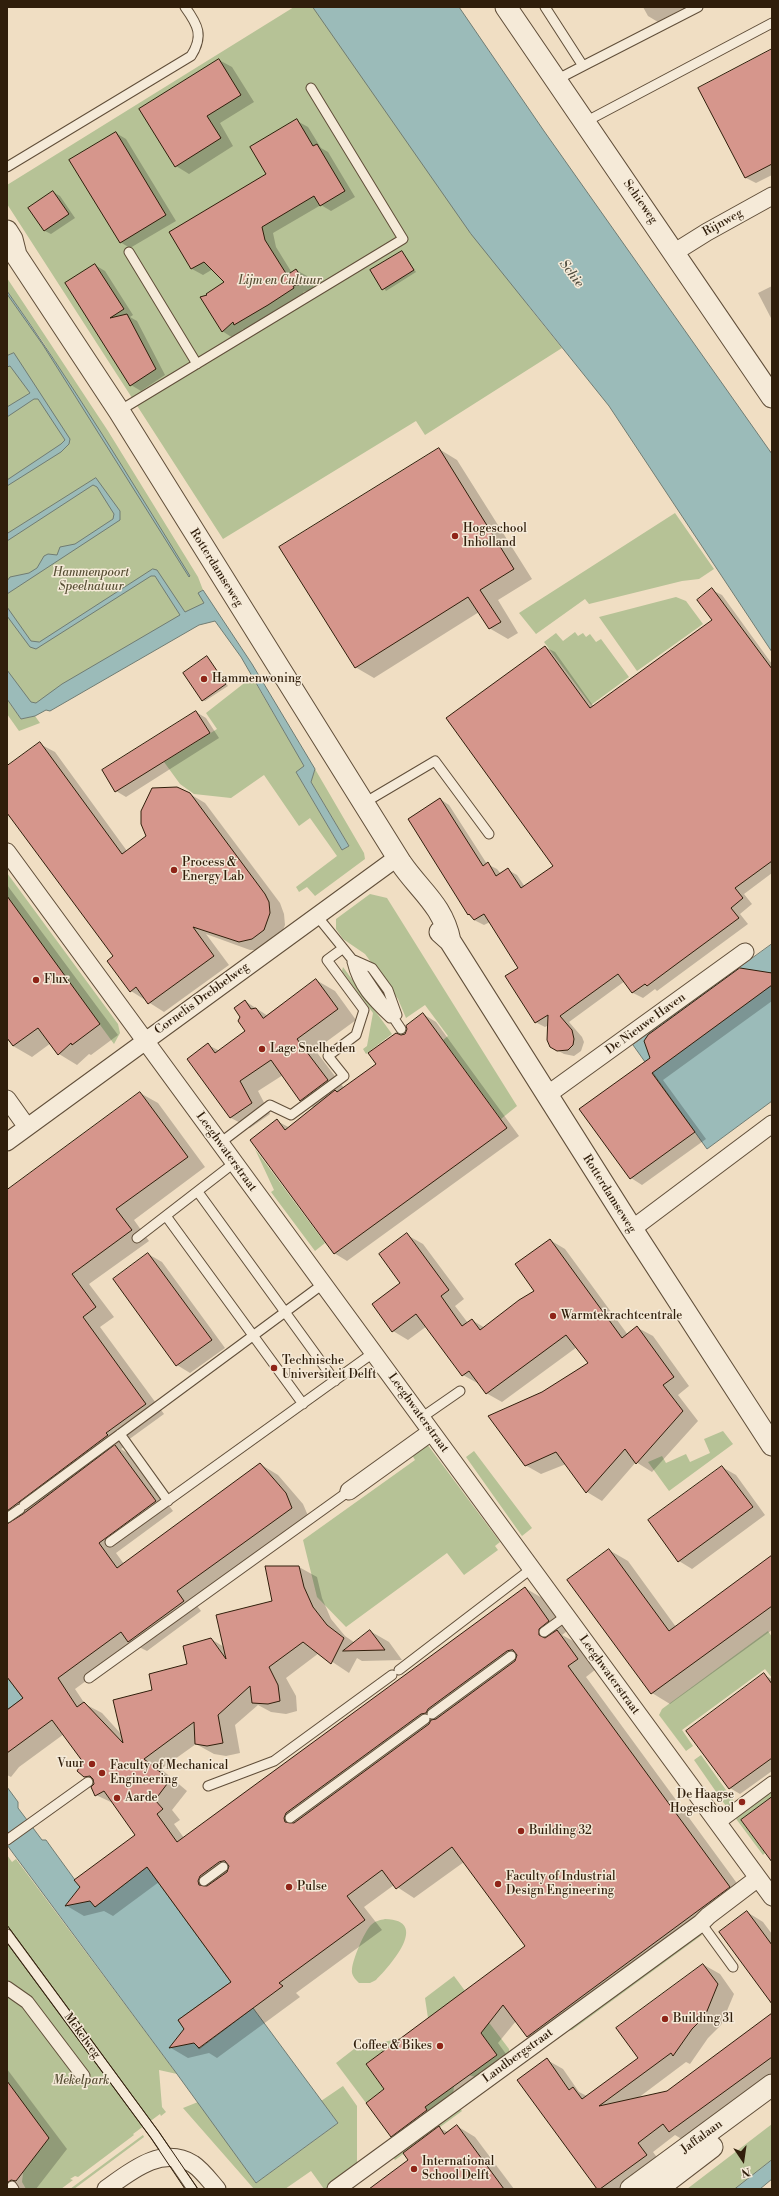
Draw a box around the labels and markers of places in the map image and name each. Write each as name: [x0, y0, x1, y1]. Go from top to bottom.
place label: Hogeschool Inholland: [463, 522, 527, 550]
marker: Hogeschool Inholland: [450, 531, 460, 541]
place label: Hammenwoning: [212, 672, 301, 686]
marker: Hammenwoning: [199, 674, 209, 684]
place label: Process & Energy Lab: [182, 856, 244, 884]
marker: Process & Energy Lab: [169, 865, 179, 875]
place label: Flux: [44, 973, 68, 987]
marker: Flux: [31, 975, 41, 985]
place label: Lage Snelheden: [270, 1042, 356, 1056]
marker: Lage Snelheden: [257, 1044, 267, 1054]
place label: Warmtekrachtcentrale: [561, 1309, 682, 1323]
marker: Warmtekrachtcentrale: [548, 1311, 558, 1321]
place label: Technische Universiteit Delft: [282, 1354, 376, 1382]
marker: Technische Universiteit Delft: [269, 1363, 279, 1373]
place label: Vuur: [57, 1757, 84, 1771]
marker: Vuur: [87, 1759, 97, 1769]
place label: Faculty of Mechanical Engineering: [110, 1759, 228, 1787]
marker: Faculty of Mechanical Engineering: [97, 1768, 107, 1778]
place label: De Haagse Hogeschool: [670, 1788, 734, 1816]
place label: Aarde: [125, 1791, 158, 1805]
marker: Aarde: [112, 1793, 122, 1803]
marker: De Haagse Hogeschool: [737, 1797, 747, 1807]
place label: Building 32: [529, 1824, 592, 1838]
marker: Building 32: [516, 1826, 526, 1836]
place label: Faculty of Industrial Design Engineering: [506, 1870, 616, 1898]
marker: Faculty of Industrial Design Engineering: [493, 1879, 503, 1889]
place label: Pulse: [297, 1880, 327, 1894]
marker: Pulse: [284, 1882, 294, 1892]
place label: Building 31: [673, 2012, 734, 2026]
marker: Building 31: [660, 2014, 670, 2024]
place label: Coffee & Bikes: [353, 2039, 432, 2053]
marker: Coffee & Bikes: [435, 2041, 445, 2051]
place label: International School Delft: [422, 2155, 494, 2183]
marker: International School Delft: [409, 2164, 419, 2174]

